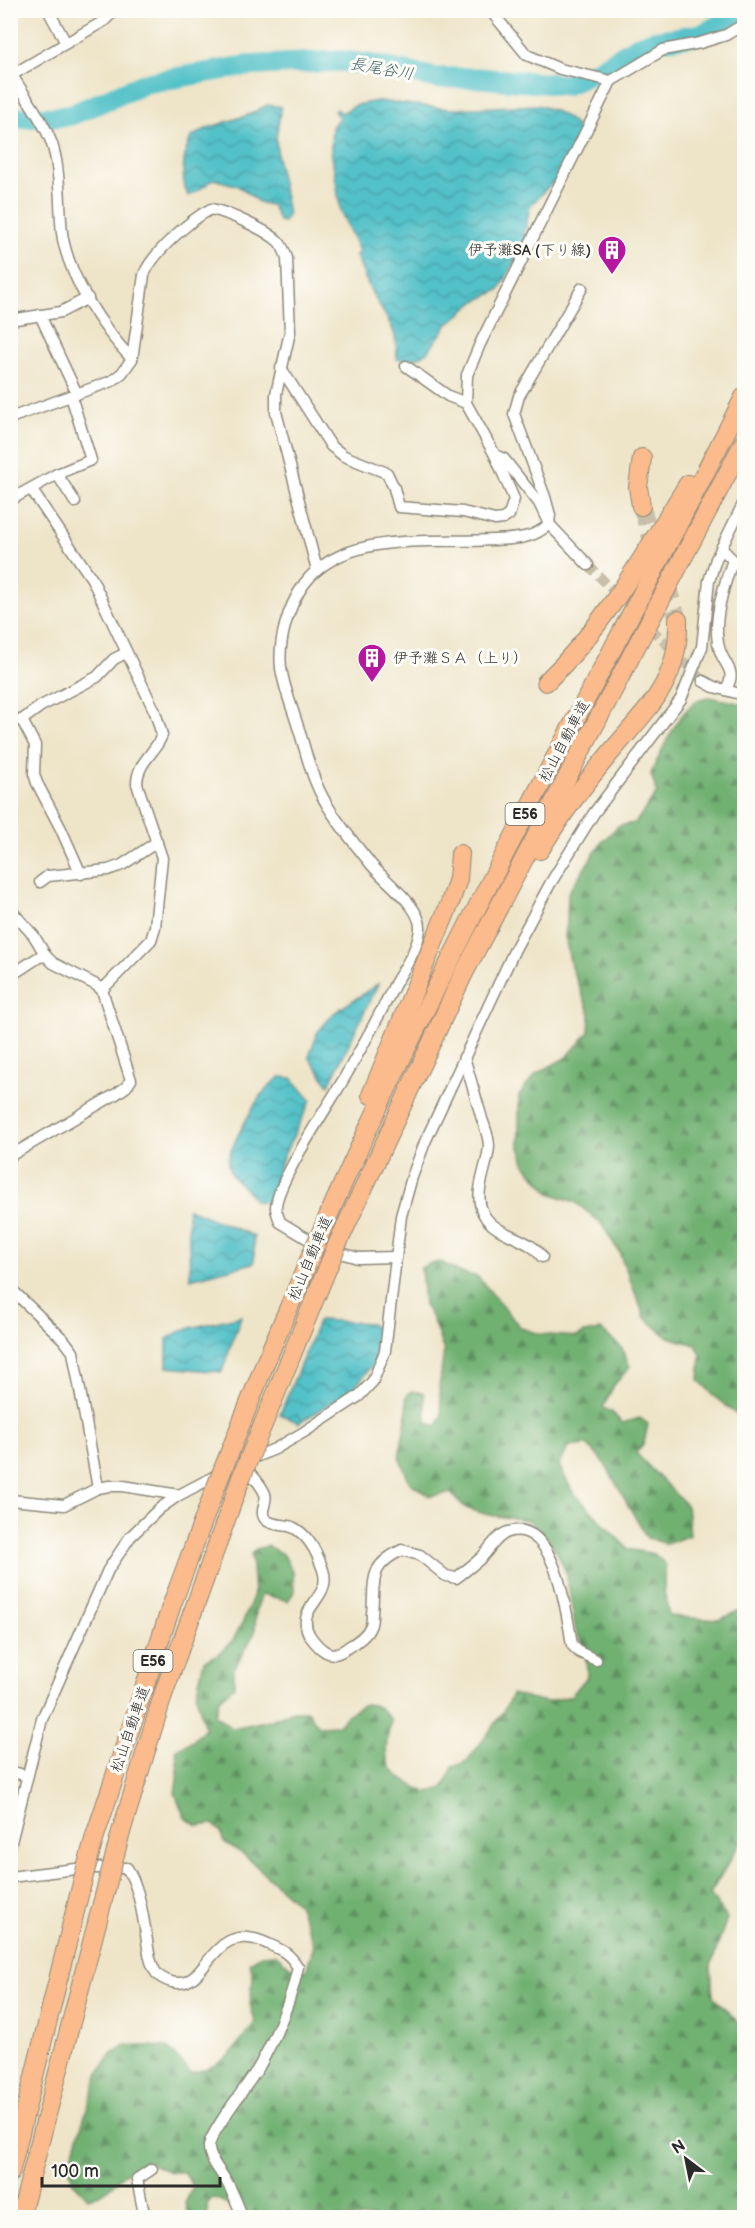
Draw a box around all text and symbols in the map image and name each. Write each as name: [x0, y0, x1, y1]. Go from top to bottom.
water label: 長尾谷川: [349, 55, 415, 84]
building icon: 伊予灘SA (下り線): [596, 234, 628, 276]
place label: 伊予灘SA (下り線): [468, 241, 591, 260]
building icon: 伊予灘ＳＡ（上り）: [356, 642, 388, 684]
place label: 伊予灘ＳＡ（上り）: [393, 649, 528, 668]
street label: 松山自動車道: [535, 697, 594, 785]
road number: E56: [506, 803, 544, 825]
street label: 松山自動車道: [284, 1213, 337, 1303]
road number: E56: [134, 1650, 172, 1672]
street label: 松山自動車道: [107, 1684, 154, 1775]
north arrow: [656, 2129, 716, 2189]
text: N: [669, 2136, 689, 2159]
scale bar: [42, 2150, 220, 2188]
text: 100 m: [51, 2161, 99, 2182]

